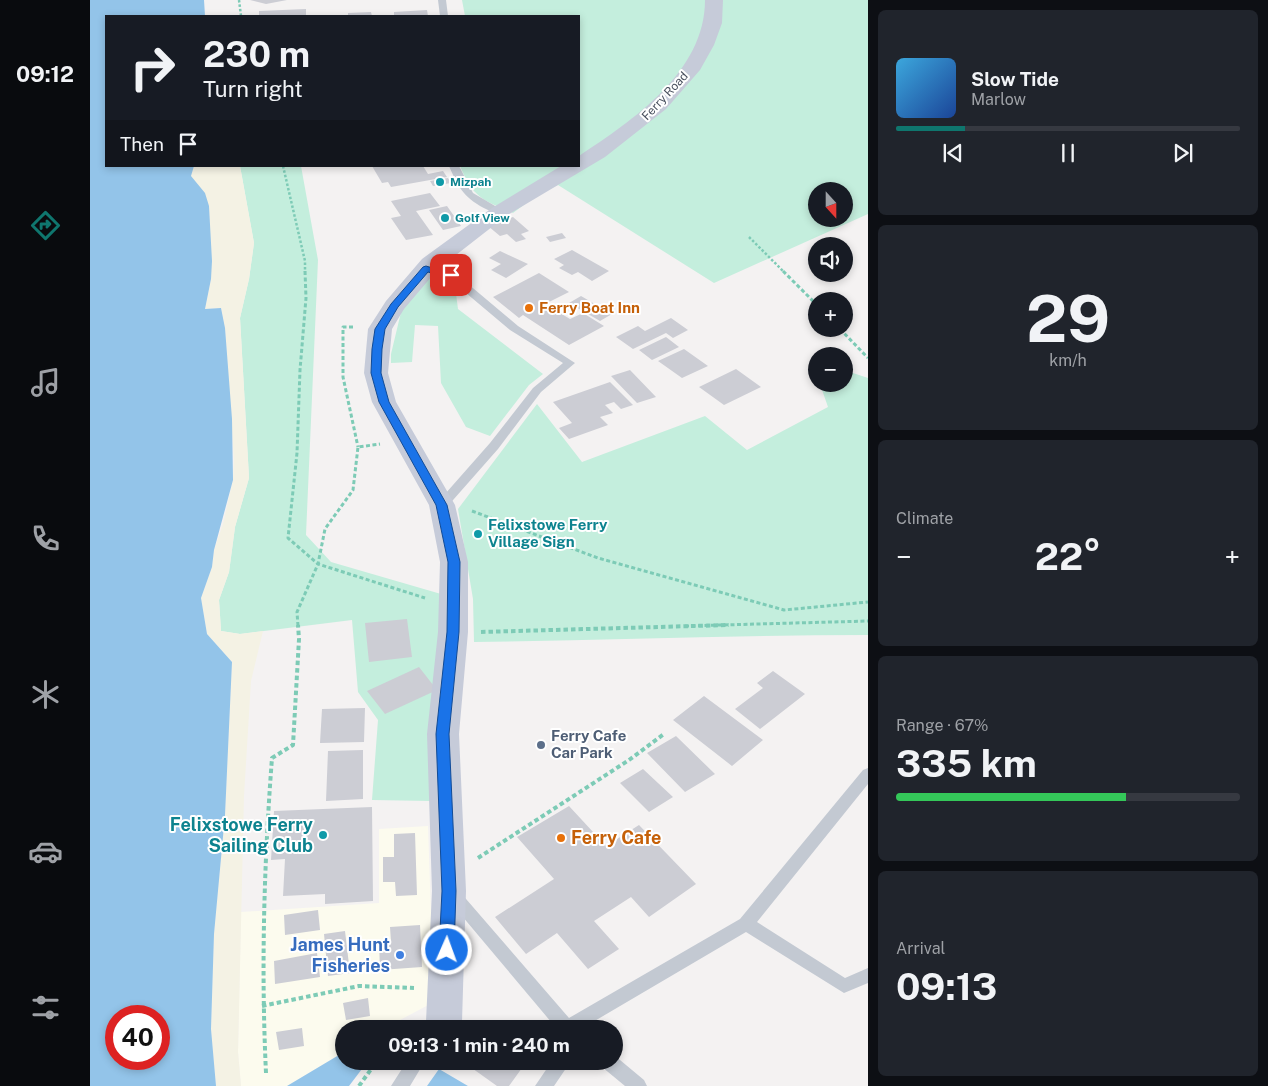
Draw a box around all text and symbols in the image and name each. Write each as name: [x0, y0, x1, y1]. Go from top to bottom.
text: 230 m: [203, 34, 310, 75]
icon: right: [120, 35, 185, 100]
text: 09:12: [16, 61, 74, 87]
text: Slow Tide: [971, 68, 1059, 90]
street label: Ferry Road: [639, 69, 691, 123]
text: Turn right: [203, 76, 303, 102]
text: Marlow: [971, 90, 1026, 109]
icon: arrive: [174, 130, 202, 158]
text: Then: [120, 133, 164, 155]
icon: previous: [939, 139, 967, 167]
icon: pause: [1054, 139, 1082, 167]
icon: next: [1169, 139, 1197, 167]
place label: Mizpah: [450, 175, 491, 189]
marker: Mizpah: [434, 176, 446, 188]
north arrow: [808, 182, 852, 228]
map controls: [808, 182, 853, 392]
icon: directions: [28, 208, 63, 243]
place label: Golf View: [455, 211, 510, 225]
marker: Golf View: [439, 212, 451, 224]
button: sound: [808, 237, 853, 282]
pin: [430, 254, 472, 296]
icon: arrive: [437, 261, 465, 289]
text: 29: [1026, 280, 1110, 357]
button: +: [808, 292, 853, 337]
place label: Ferry Boat Inn: [539, 299, 640, 316]
marker: Ferry Boat Inn: [523, 302, 535, 314]
button: −: [808, 347, 853, 392]
text: km/h: [1049, 351, 1087, 370]
icon: music: [28, 365, 63, 400]
text: Climate: [896, 509, 953, 528]
place label: Felixstowe Ferry Village Sign: [488, 516, 608, 550]
icon: phone: [28, 521, 63, 556]
marker: Felixstowe Ferry Village Sign: [472, 528, 484, 540]
text: 22°: [1035, 534, 1101, 579]
text: −: [896, 540, 912, 573]
text: +: [1224, 540, 1240, 573]
icon: climate: [28, 677, 63, 712]
text: Range · 67%: [896, 716, 988, 735]
place label: Ferry Cafe Car Park: [551, 727, 626, 761]
marker: Ferry Cafe Car Park: [535, 739, 547, 751]
text: 335 km: [896, 741, 1037, 786]
place label: Felixstowe Ferry Sailing Club: [170, 814, 313, 856]
place label: Ferry Cafe: [571, 827, 661, 848]
marker: Felixstowe Ferry Sailing Club: [317, 829, 329, 841]
marker: Ferry Cafe: [555, 832, 567, 844]
icon: car: [28, 834, 63, 869]
position arrow: [420, 923, 472, 975]
place label: James Hunt Fisheries: [290, 934, 390, 976]
text: Arrival: [896, 939, 945, 958]
marker: James Hunt Fisheries: [394, 949, 406, 961]
text: 09:13: [896, 964, 997, 1009]
icon: filters: [28, 990, 63, 1025]
speed limit sign: 40: [105, 1005, 170, 1070]
text: 09:13 · 1 min · 240 m: [388, 1034, 570, 1056]

